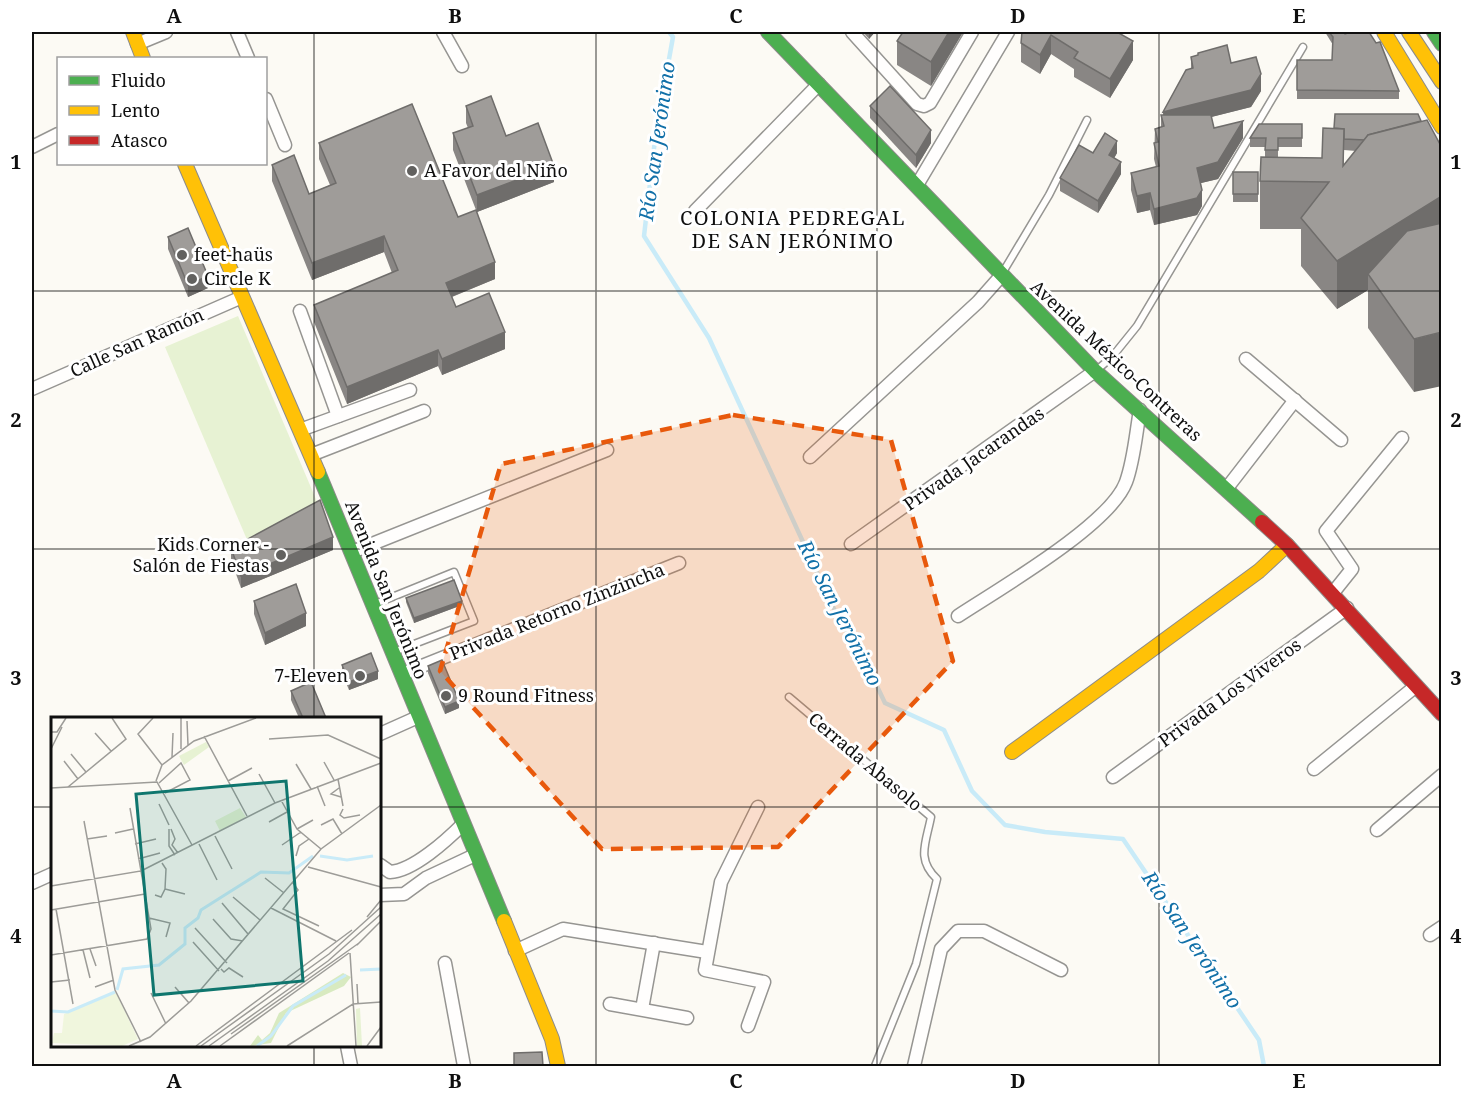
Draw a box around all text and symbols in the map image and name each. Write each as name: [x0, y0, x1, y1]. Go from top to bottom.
text: A: [166, 2, 182, 29]
text: B: [448, 2, 462, 29]
text: C: [729, 2, 743, 29]
text: D: [1010, 2, 1026, 29]
text: E: [1292, 2, 1306, 29]
legend: [57, 57, 267, 165]
water label: Río San Jerónimo: [632, 60, 681, 223]
text: Fluido: [111, 68, 166, 92]
text: Lento: [111, 98, 160, 122]
text: Atasco: [111, 128, 168, 152]
text: 1: [10, 148, 22, 175]
text: 1: [1450, 148, 1462, 175]
place label: A Favor del Niño: [424, 158, 568, 182]
marker: A Favor del Niño: [405, 164, 419, 178]
district label: COLONIA PEDREGAL DE SAN JERÓNIMO: [680, 204, 906, 254]
place label: feet-haüs: [194, 242, 273, 266]
marker: feet-haüs: [175, 248, 189, 262]
place label: Circle K: [204, 266, 271, 290]
marker: Circle K: [185, 272, 199, 286]
street label: Avenida México-Contreras: [1026, 274, 1208, 446]
street label: Calle San Ramón: [66, 302, 208, 382]
street label: Privada Jacarandas: [898, 401, 1048, 516]
text: 2: [10, 406, 22, 433]
text: 2: [1450, 406, 1462, 433]
street label: Avenida San Jerónimo: [340, 497, 434, 683]
place label: Kids Corner - Salón de Fiestas: [133, 532, 269, 577]
water label: Río San Jerónimo: [792, 534, 889, 690]
marker: Kids Corner - Salón de Fiestas: [274, 548, 288, 562]
street label: Privada Retorno Zinzincha: [446, 557, 668, 665]
street label: Privada Los Viveros: [1153, 632, 1306, 752]
place label: 7-Eleven: [274, 663, 348, 687]
text: 3: [10, 664, 22, 691]
text: 3: [1450, 664, 1462, 691]
marker: 7-Eleven: [353, 669, 367, 683]
place label: 9 Round Fitness: [458, 683, 594, 707]
marker: 9 Round Fitness: [439, 689, 453, 703]
street label: Cerrada Abasolo: [804, 707, 928, 816]
inset map: [51, 717, 381, 1047]
water label: Río San Jerónimo: [1136, 865, 1249, 1014]
text: 4: [10, 922, 22, 949]
text: 4: [1450, 922, 1462, 949]
text: A: [166, 1067, 182, 1094]
text: B: [448, 1067, 462, 1094]
text: C: [729, 1067, 743, 1094]
text: D: [1010, 1067, 1026, 1094]
text: E: [1292, 1067, 1306, 1094]

